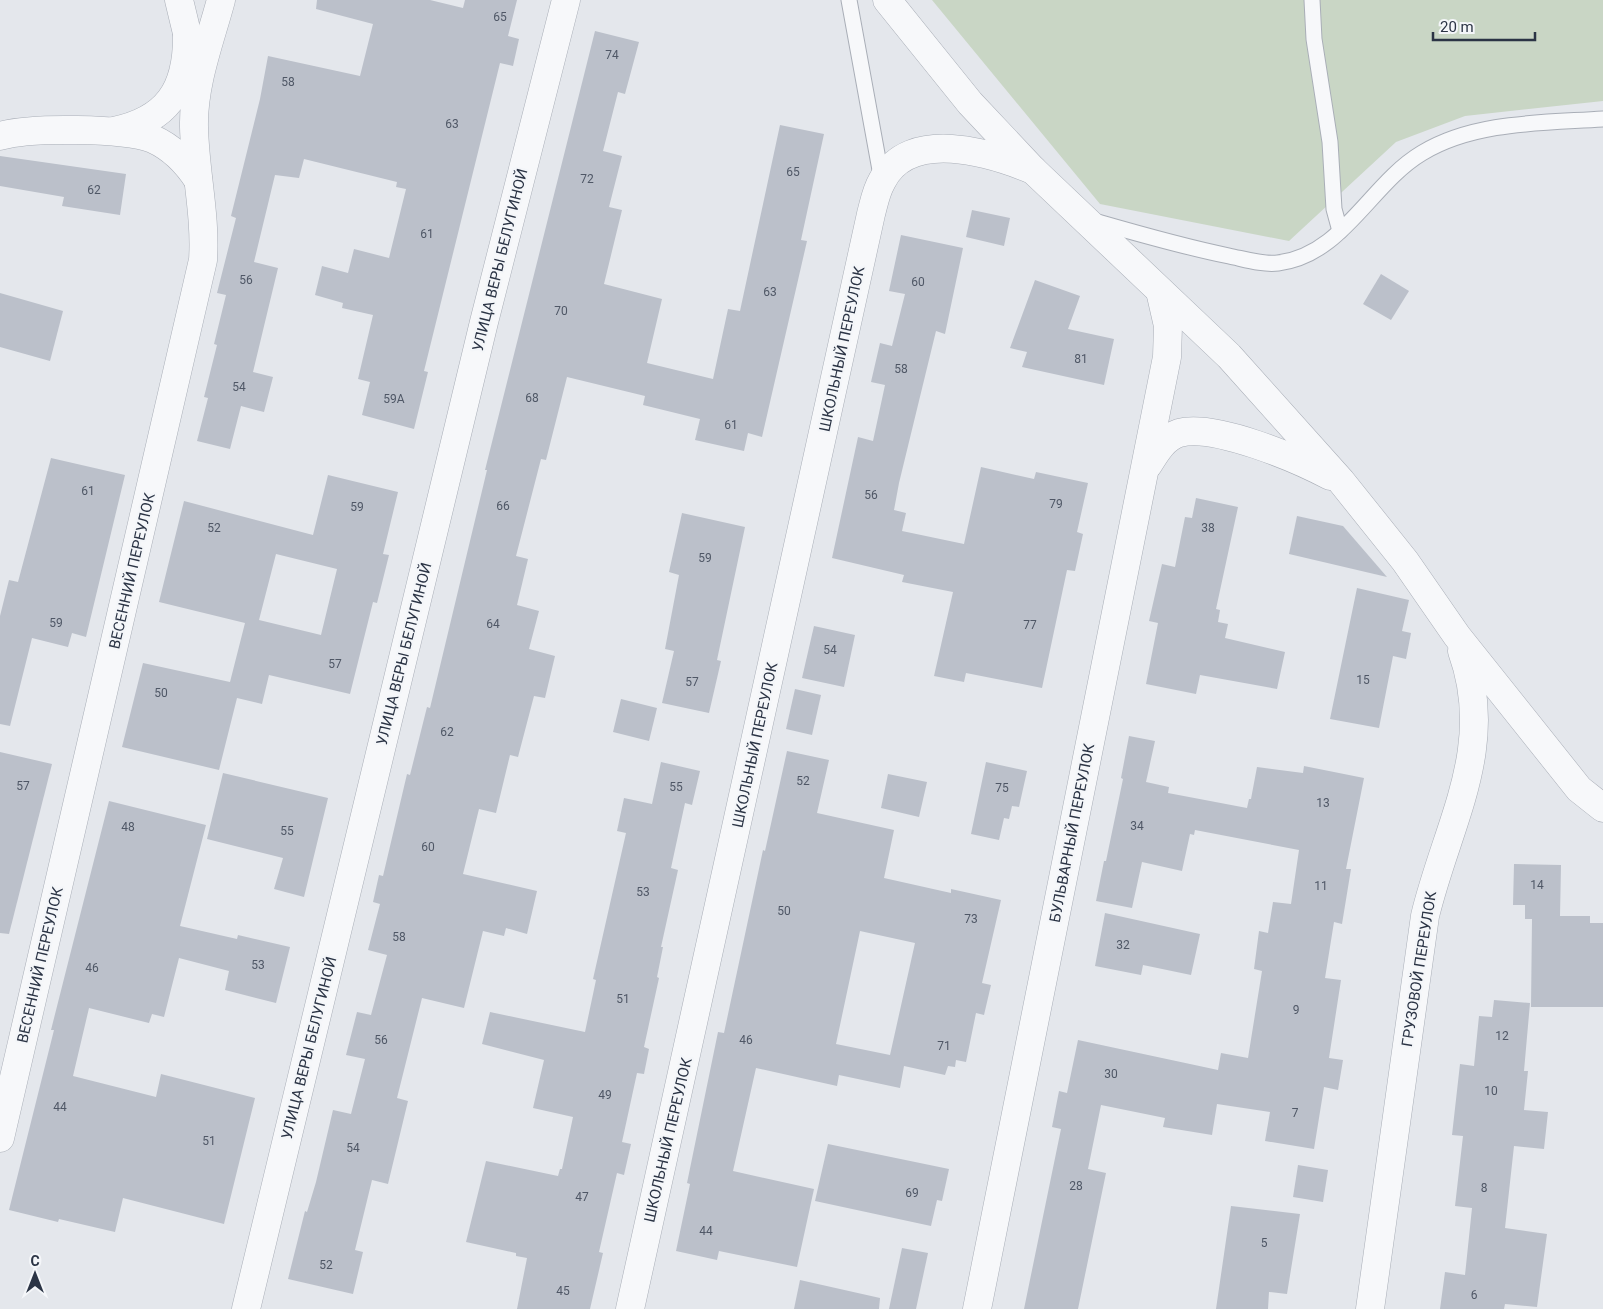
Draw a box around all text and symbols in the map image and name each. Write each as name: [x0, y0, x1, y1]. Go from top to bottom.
house number: 65: [493, 10, 507, 24]
scale bar: [1433, 10, 1536, 42]
text: 20 m: [1440, 18, 1474, 36]
house number: 74: [605, 48, 619, 62]
house number: 58: [281, 75, 295, 89]
house number: 63: [445, 117, 459, 131]
house number: 65: [786, 165, 800, 179]
street label: УЛИЦА ВЕРЫ БЕЛУГИНОЙ: [469, 167, 531, 353]
house number: 72: [580, 172, 594, 186]
house number: 62: [87, 183, 101, 197]
house number: 61: [420, 227, 434, 241]
street label: ШКОЛЬНЫЙ ПЕРЕУЛОК: [816, 264, 868, 433]
house number: 56: [239, 273, 253, 287]
house number: 60: [911, 275, 925, 289]
house number: 63: [763, 285, 777, 299]
house number: 70: [554, 304, 568, 318]
house number: 81: [1074, 352, 1088, 366]
house number: 58: [894, 362, 908, 376]
house number: 54: [232, 380, 246, 394]
house number: 68: [525, 391, 539, 405]
house number: 59А: [383, 392, 405, 406]
house number: 61: [724, 418, 738, 432]
house number: 61: [81, 484, 95, 498]
house number: 56: [864, 488, 878, 502]
street label: ВЕСЕННИЙ ПЕРЕУЛОК: [105, 491, 159, 651]
house number: 79: [1049, 497, 1063, 511]
house number: 66: [496, 499, 510, 513]
house number: 59: [350, 500, 364, 514]
house number: 52: [207, 521, 221, 535]
house number: 38: [1201, 521, 1215, 535]
house number: 59: [698, 551, 712, 565]
street label: УЛИЦА ВЕРЫ БЕЛУГИНОЙ: [373, 561, 435, 747]
house number: 59: [49, 616, 63, 630]
house number: 64: [486, 617, 500, 631]
house number: 77: [1023, 618, 1037, 632]
house number: 54: [823, 643, 837, 657]
house number: 57: [328, 657, 342, 671]
street label: ШКОЛЬНЫЙ ПЕРЕУЛОК: [729, 660, 781, 829]
house number: 15: [1356, 673, 1370, 687]
house number: 57: [685, 675, 699, 689]
house number: 50: [154, 686, 168, 700]
house number: 62: [440, 725, 454, 739]
street label: БУЛЬВАРНЫЙ ПЕРЕУЛОК: [1046, 742, 1098, 924]
house number: 52: [796, 774, 810, 788]
house number: 57: [16, 779, 30, 793]
house number: 55: [669, 780, 683, 794]
house number: 75: [995, 781, 1009, 795]
house number: 13: [1316, 796, 1330, 810]
house number: 34: [1130, 819, 1144, 833]
house number: 48: [121, 820, 135, 834]
house number: 55: [280, 824, 294, 838]
house number: 60: [421, 840, 435, 854]
house number: 14: [1530, 878, 1544, 892]
house number: 11: [1314, 879, 1328, 893]
street label: ВЕСЕННИЙ ПЕРЕУЛОК: [13, 885, 67, 1045]
house number: 53: [636, 885, 650, 899]
street label: ГРУЗОВОЙ ПЕРЕУЛОК: [1398, 890, 1440, 1048]
house number: 50: [777, 904, 791, 918]
house number: 73: [964, 912, 978, 926]
house number: 58: [392, 930, 406, 944]
house number: 32: [1116, 938, 1130, 952]
street label: УЛИЦА ВЕРЫ БЕЛУГИНОЙ: [278, 955, 340, 1141]
house number: 53: [251, 958, 265, 972]
house number: 46: [85, 961, 99, 975]
house number: 51: [616, 992, 630, 1006]
house number: 9: [1293, 1003, 1299, 1017]
house number: 12: [1495, 1029, 1509, 1043]
house number: 56: [374, 1033, 388, 1047]
house number: 46: [739, 1033, 753, 1047]
house number: 71: [937, 1039, 951, 1053]
street label: ШКОЛЬНЫЙ ПЕРЕУЛОК: [640, 1055, 696, 1224]
house number: 30: [1104, 1067, 1118, 1081]
house number: 10: [1484, 1084, 1498, 1098]
house number: 49: [598, 1088, 612, 1102]
house number: 44: [53, 1100, 67, 1114]
house number: 7: [1292, 1106, 1299, 1120]
house number: 51: [202, 1134, 216, 1148]
house number: 54: [346, 1141, 360, 1155]
house number: 28: [1069, 1179, 1083, 1193]
house number: 8: [1481, 1181, 1488, 1195]
house number: 69: [905, 1186, 919, 1200]
house number: 47: [575, 1190, 589, 1204]
house number: 44: [699, 1224, 713, 1238]
house number: 5: [1261, 1236, 1268, 1250]
north arrow: [10, 1249, 60, 1299]
text: С: [30, 1253, 40, 1269]
house number: 52: [319, 1258, 333, 1272]
house number: 45: [556, 1284, 570, 1298]
house number: 6: [1471, 1288, 1478, 1302]

